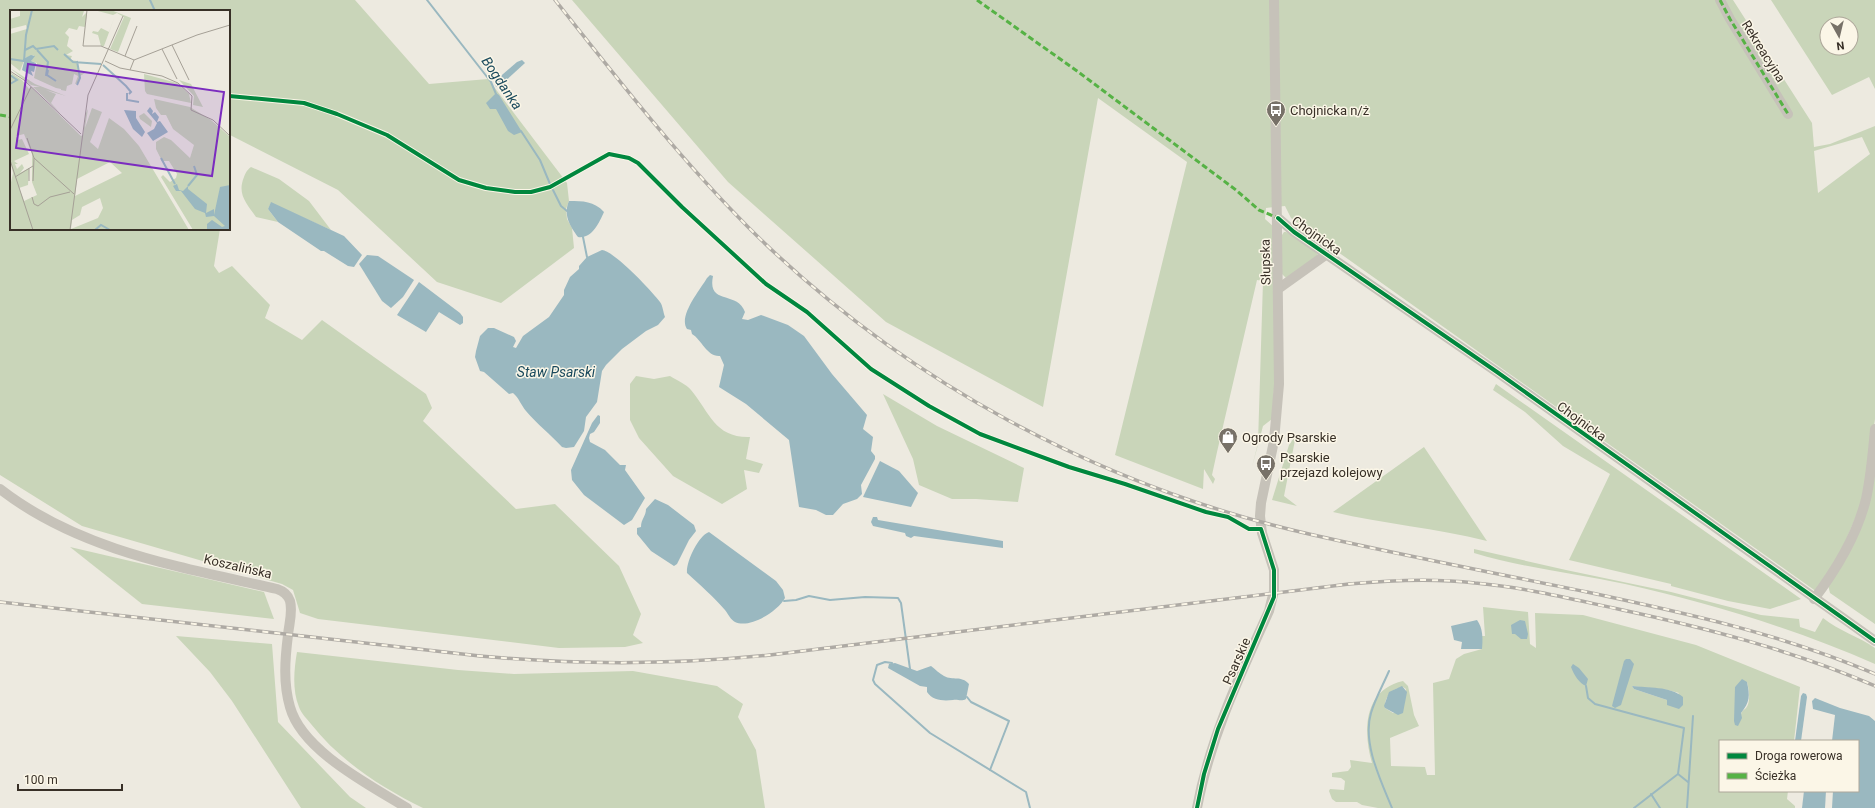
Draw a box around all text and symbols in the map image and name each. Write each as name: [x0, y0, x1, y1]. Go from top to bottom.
inset map: [10, 10, 230, 230]
north arrow: [1819, 16, 1859, 56]
street label: Rekreacyjna: [1739, 18, 1789, 85]
text: N: [1835, 38, 1845, 52]
water label: Bogdanka: [478, 53, 526, 113]
bus stop icon: Chojnicka n/ż: [1265, 99, 1287, 127]
place label: Chojnicka n/ż: [1290, 103, 1370, 118]
street label: Chojnicka: [1289, 213, 1344, 258]
street label: Słupska: [1258, 239, 1273, 285]
water label: Staw Psarski: [517, 364, 596, 380]
street label: Chojnicka: [1554, 399, 1609, 444]
shop icon: Ogrody Psarskie: [1217, 426, 1239, 454]
place label: Ogrody Psarskie: [1242, 430, 1336, 445]
place label: Psarskie przejazd kolejowy: [1280, 450, 1383, 480]
bus stop icon: Psarskie przejazd kolejowy: [1255, 453, 1277, 481]
street label: Koszalińska: [202, 551, 273, 582]
street label: Psarskie: [1219, 635, 1253, 687]
legend: [1719, 740, 1859, 792]
text: Droga rowerowa: [1755, 749, 1842, 763]
scale bar: [18, 766, 122, 792]
text: Ścieżka: [1755, 768, 1796, 783]
text: 100 m: [24, 773, 58, 787]

